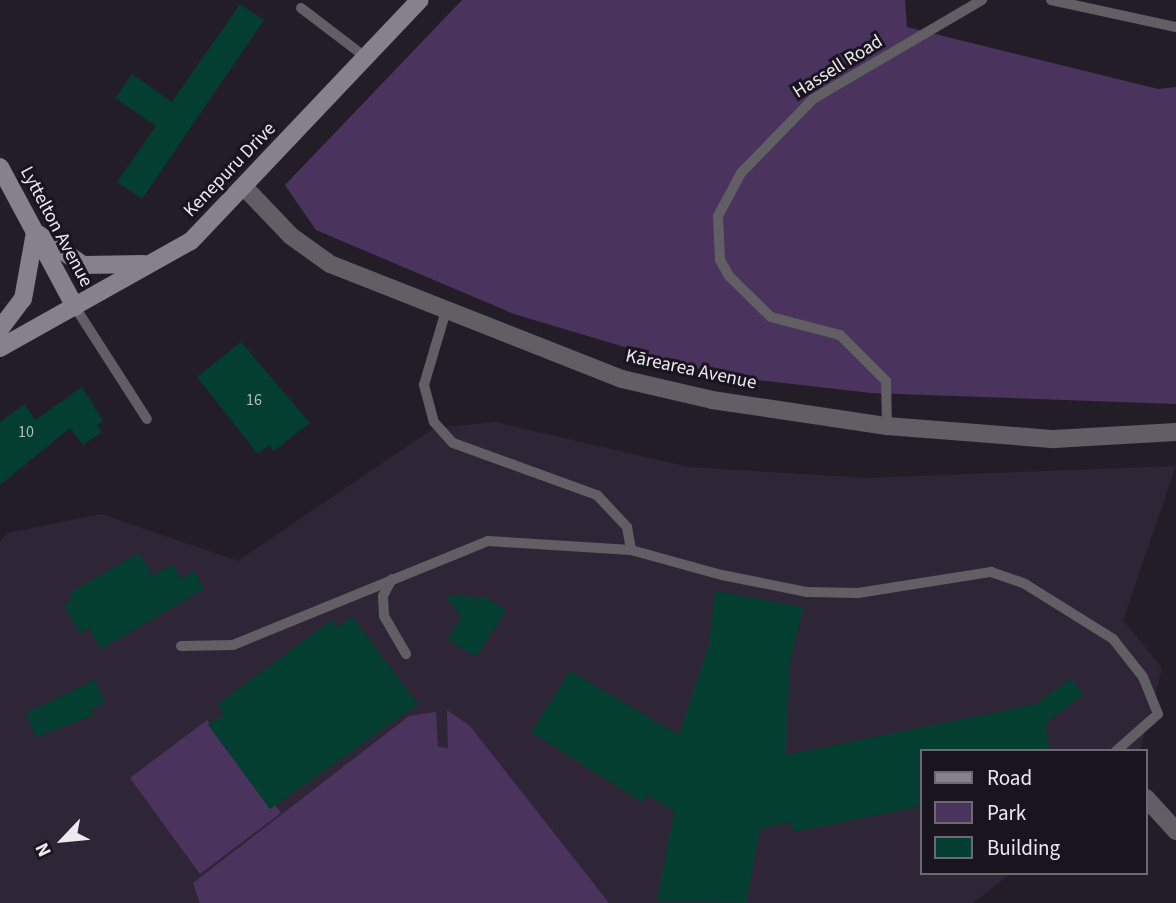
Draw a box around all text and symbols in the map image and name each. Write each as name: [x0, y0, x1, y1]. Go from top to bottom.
street label: Hassell Road: [789, 30, 887, 104]
street label: Kenepuru Drive: [179, 118, 281, 222]
street label: Lyttelton Avenue: [15, 163, 97, 291]
street label: Kārearea Avenue: [623, 345, 759, 395]
house number: 16: [246, 390, 262, 410]
house number: 10: [18, 422, 34, 442]
legend: [920, 749, 1148, 875]
text: Road: [987, 763, 1032, 793]
text: Park: [987, 798, 1026, 828]
north arrow: [28, 805, 98, 875]
text: Building: [987, 833, 1060, 863]
text: N: [29, 838, 59, 861]

